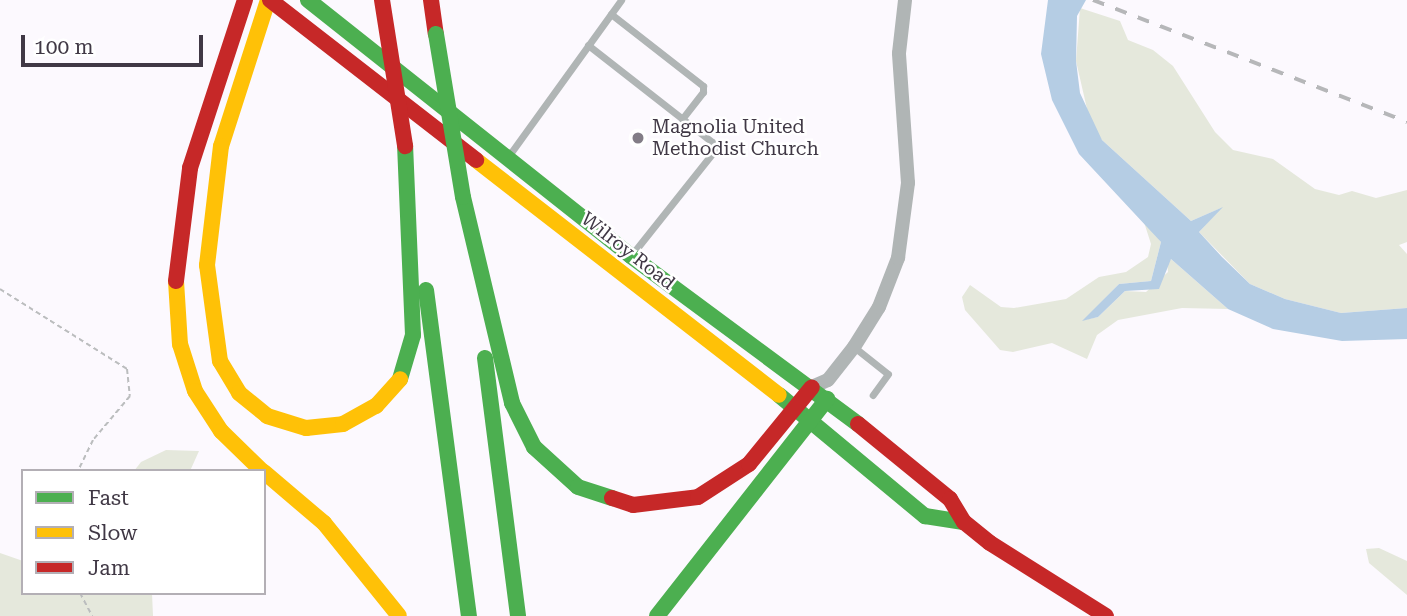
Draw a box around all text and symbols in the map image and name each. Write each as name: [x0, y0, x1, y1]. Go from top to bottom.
scale bar: [24, 21, 206, 65]
text: 100 m: [34, 35, 94, 59]
place label: Magnolia United Methodist Church: [652, 116, 819, 160]
marker: Magnolia United Methodist Church: [630, 130, 646, 146]
street label: Wilroy Road: [577, 207, 679, 295]
legend: [21, 469, 266, 595]
text: Fast: [88, 486, 129, 510]
text: Slow: [88, 521, 137, 545]
text: Jam: [88, 556, 130, 580]

